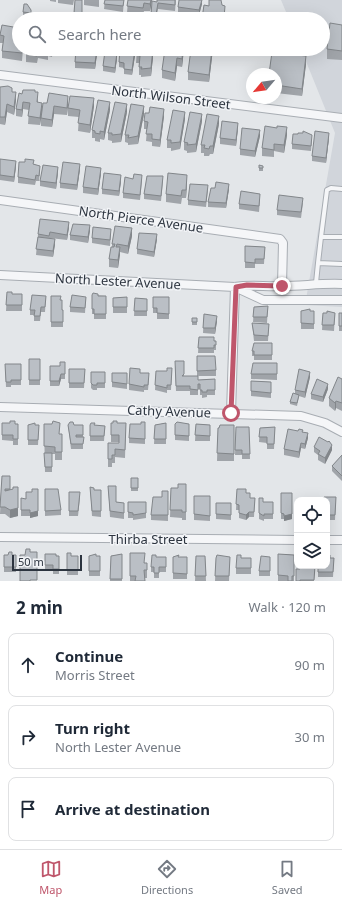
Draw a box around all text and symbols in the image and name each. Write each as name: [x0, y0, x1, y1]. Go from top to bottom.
search box: [12, 12, 330, 56]
icon: search: [26, 23, 48, 45]
text: Search here: [58, 24, 141, 44]
north arrow: [246, 68, 282, 104]
street label: North Wilson Street: [110, 81, 232, 113]
street label: North Pierce Avenue: [78, 201, 204, 237]
street label: North Lester Avenue: [55, 269, 181, 293]
route end: [273, 277, 291, 295]
street label: Cathy Avenue: [127, 401, 211, 421]
route start: [222, 404, 240, 422]
map controls: [294, 497, 330, 569]
button: locate: [294, 497, 330, 533]
street label: Thirba Street: [109, 530, 188, 548]
button: layers: [294, 533, 330, 569]
scale bar: [12, 553, 82, 572]
text: 50 m: [18, 554, 44, 569]
text: 2 min: [16, 596, 63, 619]
text: Walk · 120 m: [248, 598, 326, 616]
text: Continue: [55, 646, 123, 666]
icon: ahead: [17, 654, 39, 676]
text: 90 m: [295, 656, 325, 674]
text: Morris Street: [55, 666, 135, 684]
text: Turn right: [55, 718, 130, 738]
icon: right: [17, 726, 39, 748]
text: 30 m: [295, 728, 325, 746]
text: North Lester Avenue: [55, 738, 181, 756]
icon: arrive: [17, 798, 39, 820]
text: Arrive at destination: [55, 799, 210, 819]
tab: Map: [39, 858, 62, 897]
tab: Directions: [141, 858, 193, 897]
tab: Saved: [272, 858, 303, 897]

